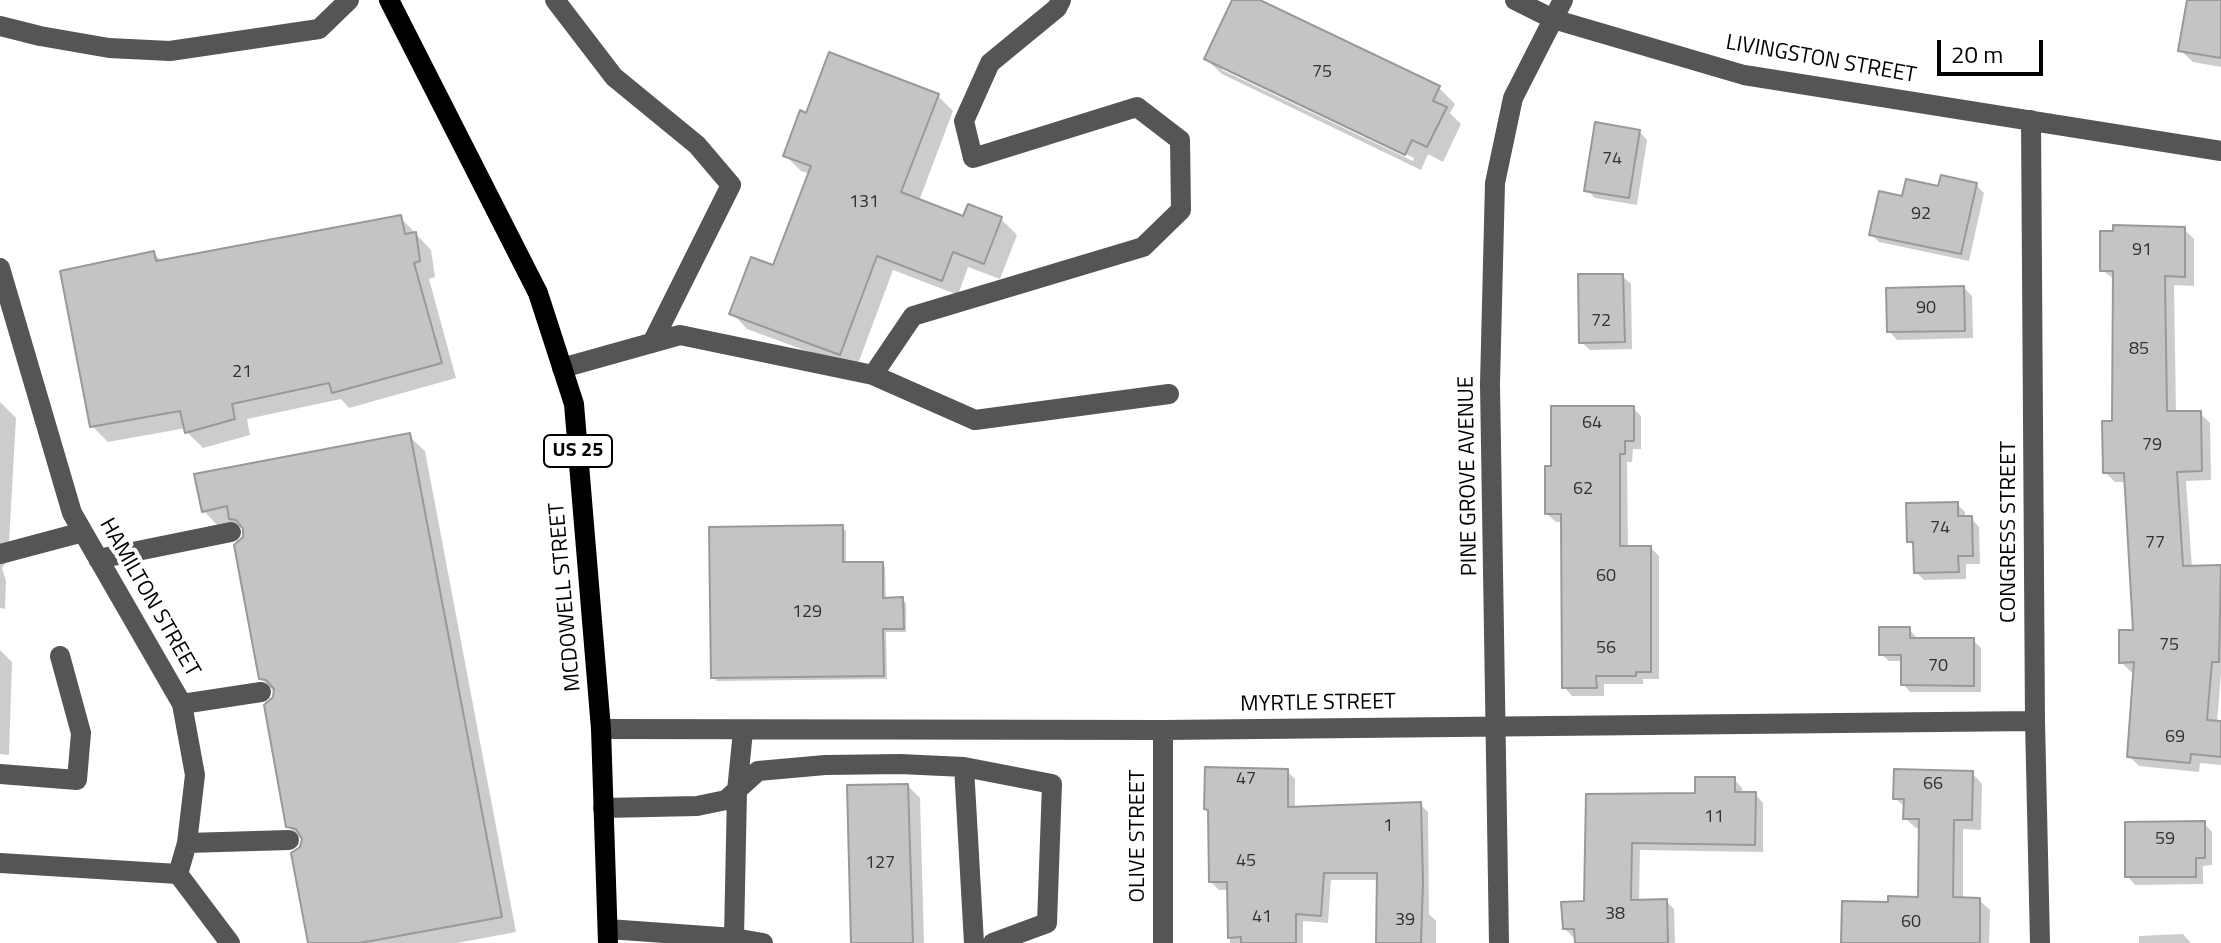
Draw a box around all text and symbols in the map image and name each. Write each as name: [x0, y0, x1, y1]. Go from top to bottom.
scale bar: [1941, 24, 2047, 74]
street label: LIVINGSTON STREET: [1724, 30, 1918, 90]
text: 20 m: [1951, 36, 2003, 72]
house number: 75: [1312, 62, 1332, 84]
house number: 74: [1602, 149, 1622, 171]
house number: 131: [849, 192, 879, 214]
house number: 92: [1911, 204, 1931, 226]
house number: 91: [2132, 240, 2152, 262]
house number: 90: [1916, 298, 1936, 320]
house number: 72: [1591, 311, 1611, 333]
house number: 85: [2129, 339, 2149, 361]
house number: 21: [232, 362, 252, 384]
street label: PINE GROVE AVENUE: [1454, 376, 1484, 576]
house number: 64: [1582, 413, 1602, 435]
road number: US 25: [544, 435, 612, 467]
house number: 79: [2142, 435, 2162, 457]
street label: CONGRESS STREET: [1997, 441, 2023, 623]
house number: 62: [1573, 479, 1593, 501]
street label: MCDOWELL STREET: [545, 501, 587, 693]
street label: HAMILTON STREET: [93, 514, 205, 682]
house number: 74: [1930, 518, 1950, 540]
house number: 77: [2145, 533, 2165, 555]
house number: 60: [1596, 566, 1616, 588]
house number: 129: [792, 602, 822, 624]
house number: 75: [2159, 635, 2179, 657]
house number: 56: [1596, 638, 1616, 660]
house number: 70: [1928, 656, 1948, 678]
street label: MYRTLE STREET: [1240, 689, 1396, 719]
house number: 69: [2165, 727, 2185, 749]
street label: OLIVE STREET: [1126, 769, 1152, 903]
house number: 47: [1236, 769, 1256, 791]
house number: 66: [1923, 774, 1943, 796]
house number: 11: [1704, 807, 1724, 829]
house number: 1: [1383, 816, 1393, 838]
house number: 59: [2155, 829, 2175, 851]
house number: 45: [1236, 851, 1256, 873]
house number: 127: [865, 853, 895, 875]
house number: 38: [1605, 904, 1625, 926]
house number: 41: [1252, 907, 1272, 929]
house number: 39: [1395, 910, 1415, 932]
house number: 60: [1901, 912, 1921, 934]

